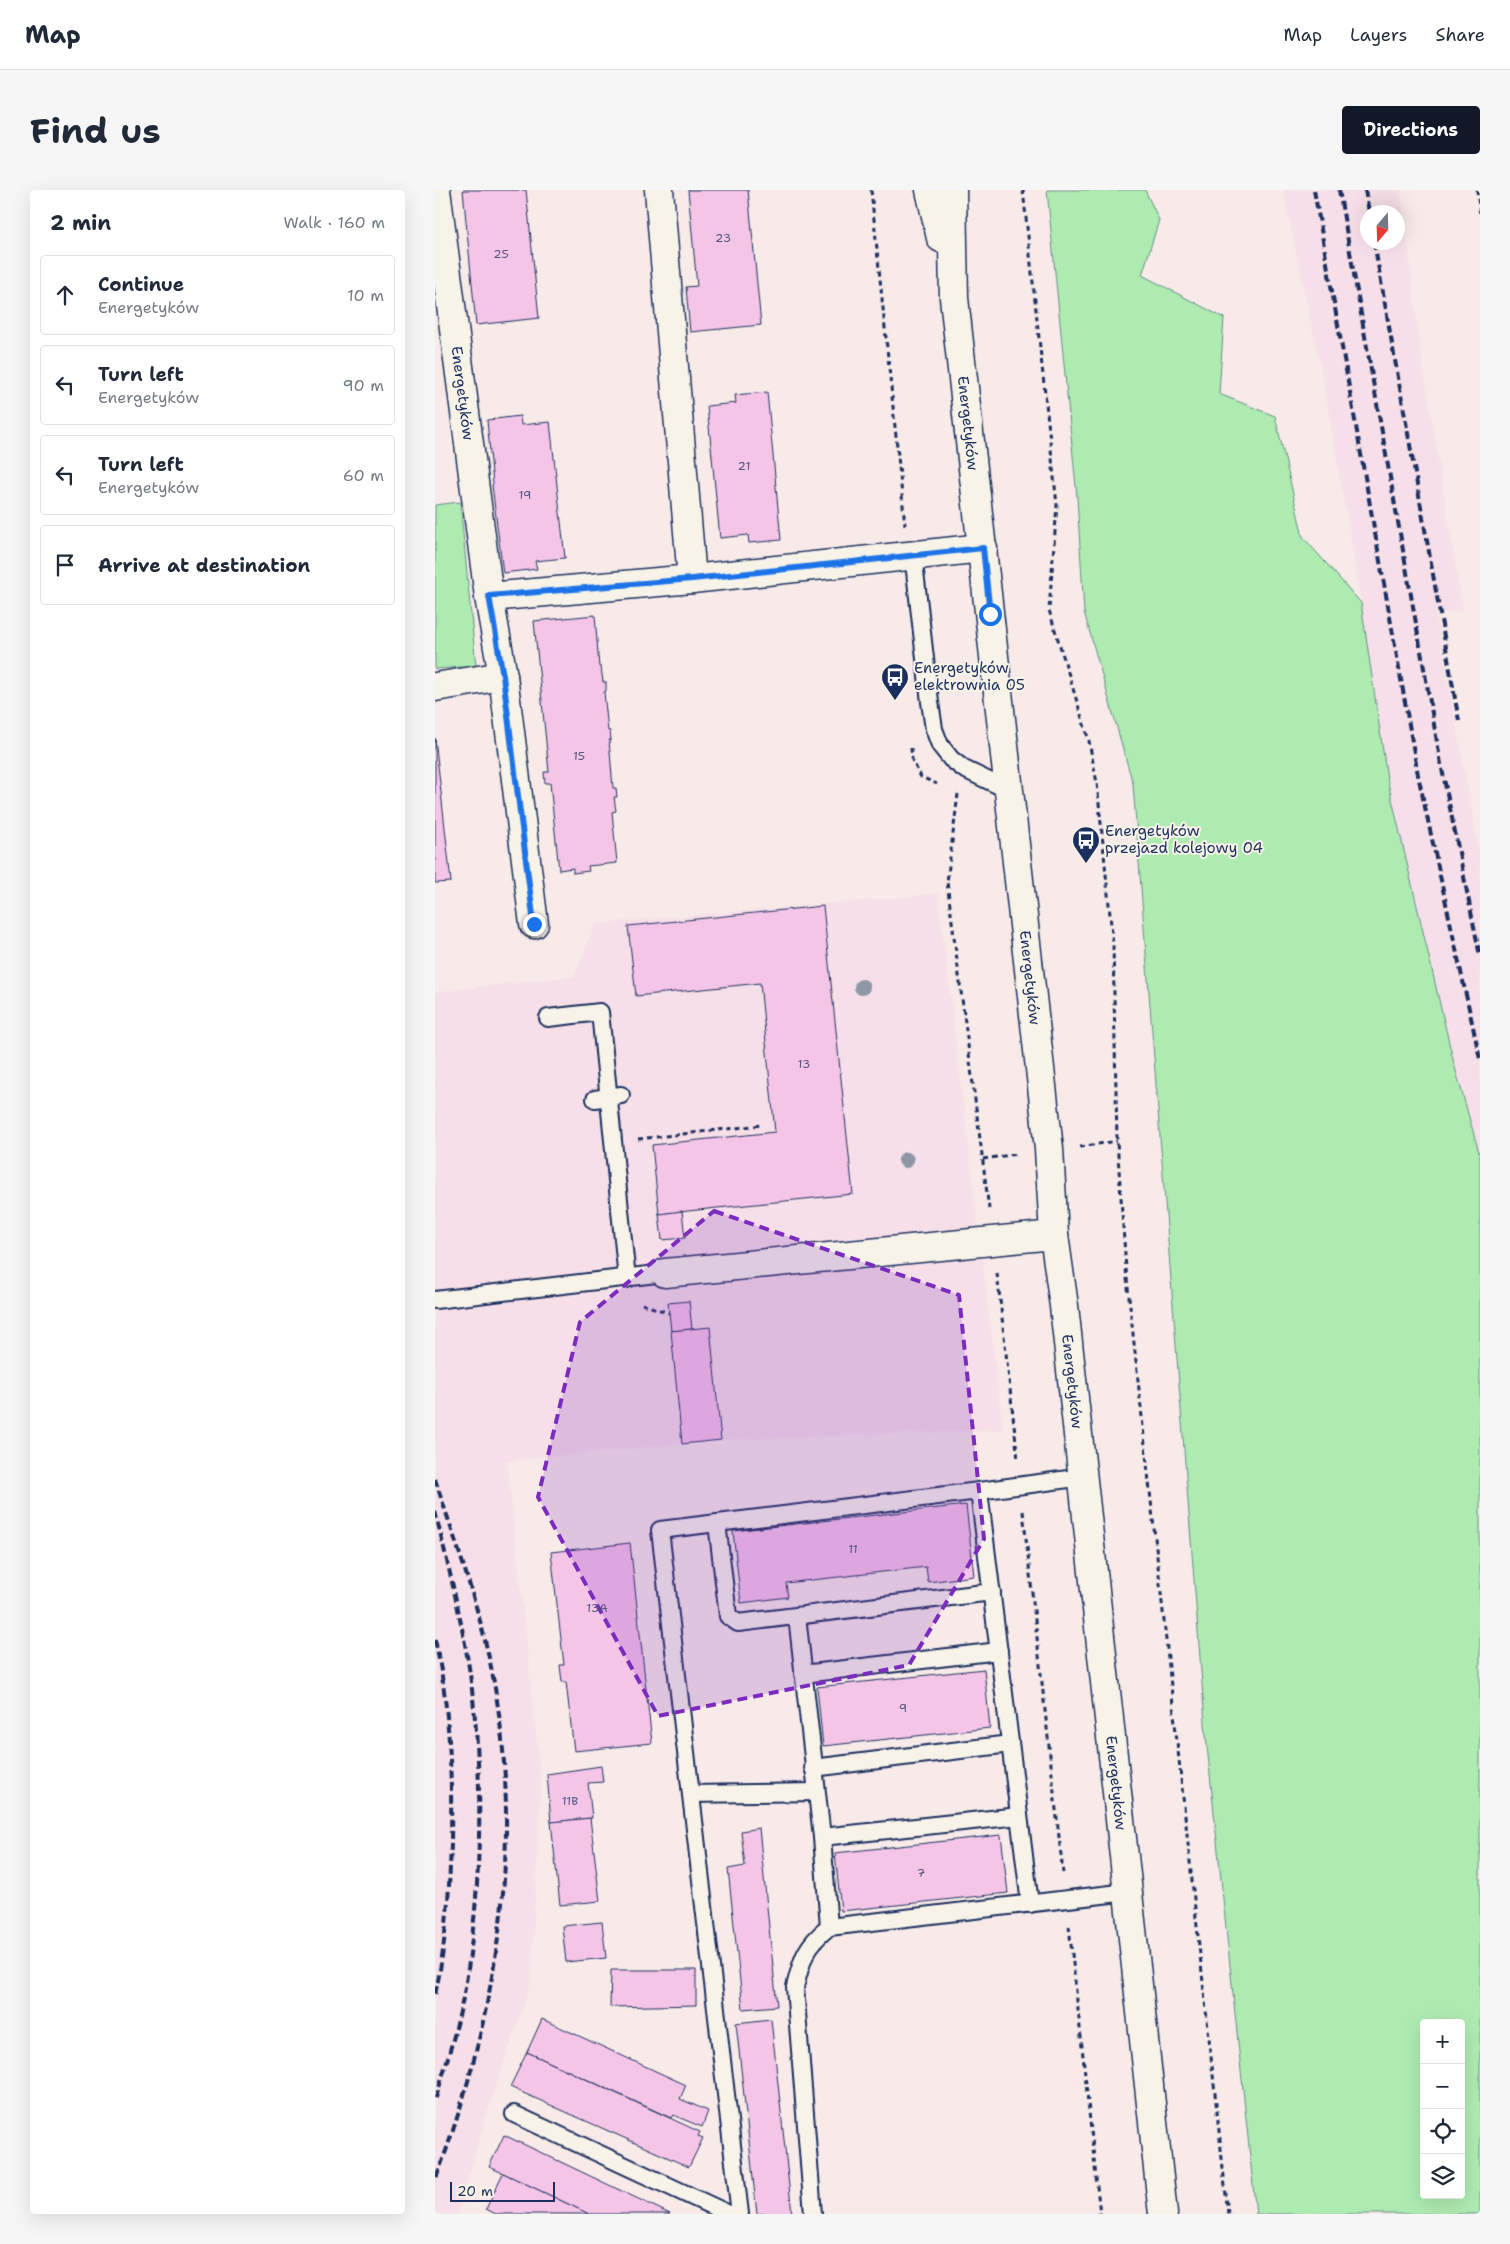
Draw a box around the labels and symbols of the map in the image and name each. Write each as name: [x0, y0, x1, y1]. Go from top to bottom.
north arrow: [1360, 205, 1405, 250]
house number: 23: [715, 230, 731, 246]
house number: 25: [493, 246, 509, 262]
street label: Energetyków: [446, 345, 479, 442]
street label: Energetyków: [953, 375, 983, 471]
house number: 21: [738, 458, 750, 474]
house number: 19: [519, 487, 531, 503]
route start: [979, 603, 1002, 626]
place label: Energetyków elektrownia 05: [914, 658, 1025, 695]
bus stop icon: Energetyków elektrownia 05: [880, 662, 910, 701]
house number: 15: [573, 748, 585, 764]
place label: Energetyków przejazd kolejowy 04: [1105, 821, 1263, 858]
bus stop icon: Energetyków przejazd kolejowy 04: [1071, 825, 1101, 864]
route end: [523, 913, 546, 936]
street label: Energetyków: [1015, 929, 1045, 1026]
house number: 13: [798, 1056, 810, 1072]
street label: Energetyków: [1057, 1333, 1087, 1430]
house number: 11: [848, 1541, 858, 1557]
house number: 13A: [586, 1600, 608, 1616]
house number: 9: [899, 1700, 907, 1716]
street label: Energetyków: [1101, 1735, 1131, 1831]
house number: 11B: [562, 1793, 578, 1809]
house number: 7: [917, 1865, 925, 1881]
scale bar: [450, 2179, 555, 2202]

